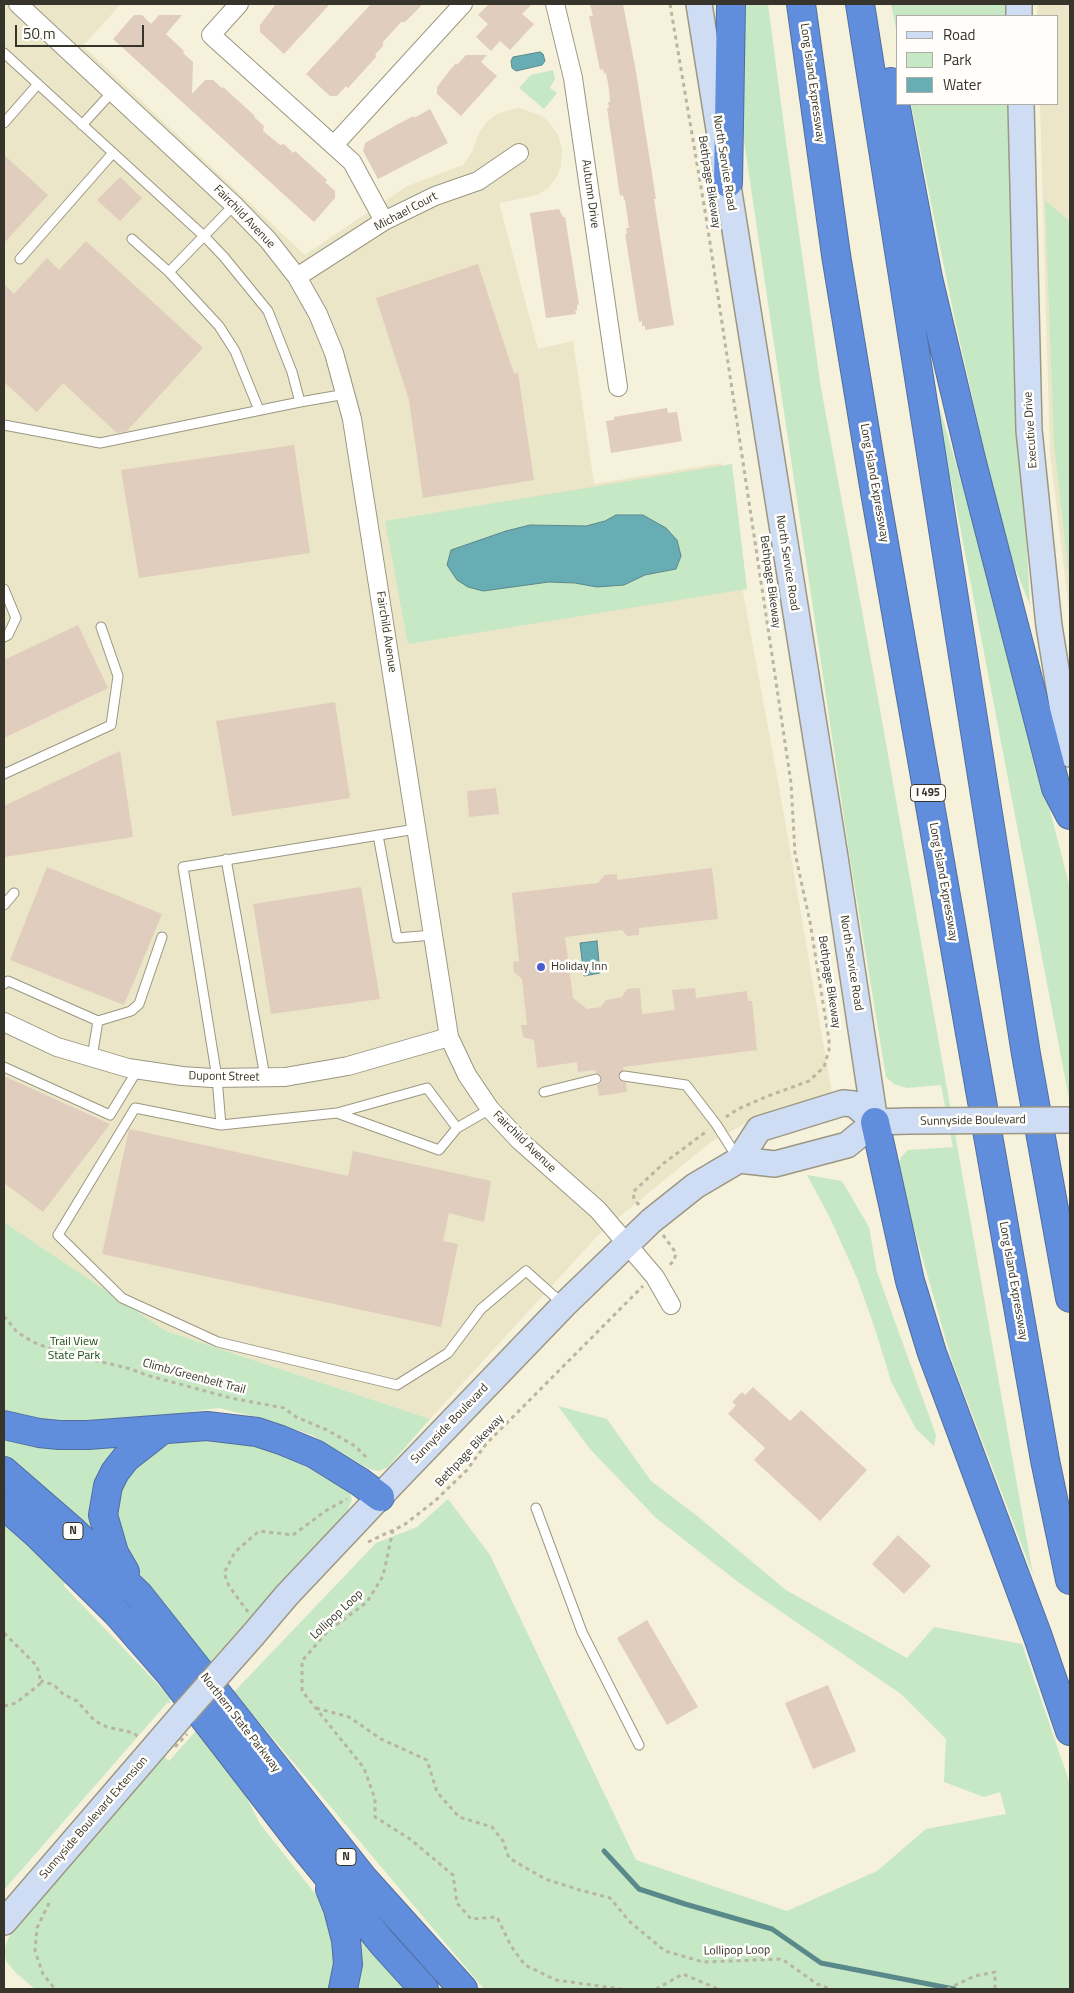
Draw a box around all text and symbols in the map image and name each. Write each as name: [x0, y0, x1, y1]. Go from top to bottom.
scale bar: [18, 15, 146, 47]
legend: [896, 15, 1059, 105]
text: 50 m: [23, 22, 56, 45]
street label: Long Island Expressway: [796, 22, 828, 144]
text: Road: [943, 23, 975, 46]
text: Park: [943, 48, 972, 71]
text: Water: [943, 73, 982, 96]
street label: North Service Road: [709, 114, 739, 212]
street label: Bethpage Bikeway: [695, 135, 723, 229]
street label: Autumn Drive: [578, 159, 602, 229]
street label: Fairchild Avenue: [210, 182, 278, 252]
street label: Michael Court: [372, 189, 440, 235]
street label: Executive Drive: [1021, 391, 1041, 469]
street label: Long Island Expressway: [856, 422, 892, 544]
street label: North Service Road: [772, 514, 802, 612]
street label: Bethpage Bikeway: [756, 535, 784, 629]
street label: Fairchild Avenue: [372, 590, 400, 674]
road number: I 495: [910, 784, 946, 801]
street label: Long Island Expressway: [925, 821, 961, 943]
street label: North Service Road: [836, 914, 866, 1012]
street label: Bethpage Bikeway: [815, 935, 843, 1029]
place label: Holiday Inn: [551, 960, 607, 974]
marker: Holiday Inn: [535, 961, 547, 973]
street label: Dupont Street: [188, 1069, 260, 1085]
street label: Fairchild Avenue: [489, 1108, 559, 1176]
street label: Sunnyside Boulevard: [920, 1113, 1026, 1129]
street label: Long Island Expressway: [995, 1220, 1031, 1342]
park label: Trail View State Park: [48, 1335, 100, 1363]
street label: Climb/Greenbelt Trail: [141, 1356, 247, 1398]
street label: Sunnyside Boulevard: [408, 1381, 492, 1467]
street label: Bethpage Bikeway: [433, 1412, 507, 1490]
road number: N: [63, 1522, 83, 1540]
street label: Lollipop Loop: [308, 1587, 366, 1643]
street label: Northern State Parkway: [197, 1671, 283, 1775]
street label: Sunnyside Boulevard Extension: [37, 1754, 151, 1882]
road number: N: [336, 1848, 356, 1865]
street label: Lollipop Loop: [704, 1943, 770, 1959]

